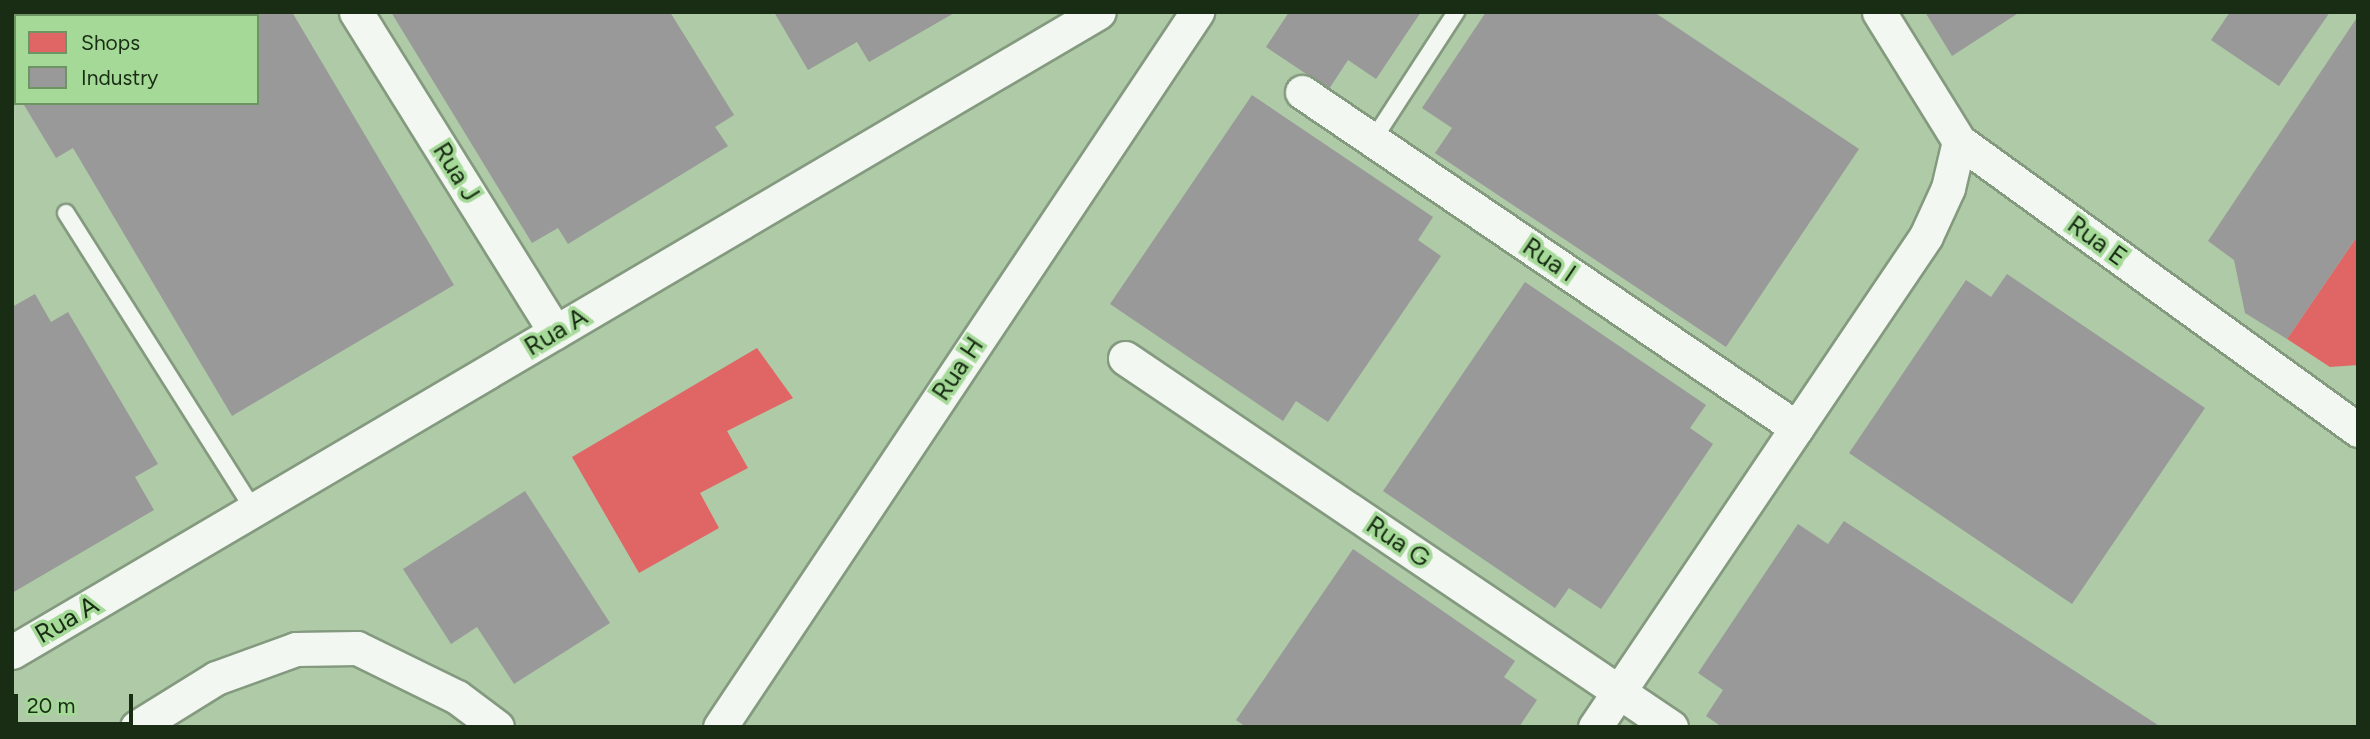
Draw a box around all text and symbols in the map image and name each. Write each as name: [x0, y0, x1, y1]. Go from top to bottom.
legend: [14, 14, 259, 105]
text: Shops: [81, 30, 140, 55]
text: Industry: [81, 65, 158, 90]
street label: Rua J: [426, 137, 486, 207]
street label: Rua E: [2061, 209, 2133, 273]
street label: Rua I: [1516, 231, 1582, 289]
street label: Rua A: [519, 301, 593, 363]
street label: Rua H: [925, 331, 991, 407]
street label: Rua G: [1360, 509, 1436, 575]
street label: Rua A: [30, 589, 104, 651]
scale bar: [18, 680, 136, 724]
text: 20 m: [27, 693, 75, 718]

